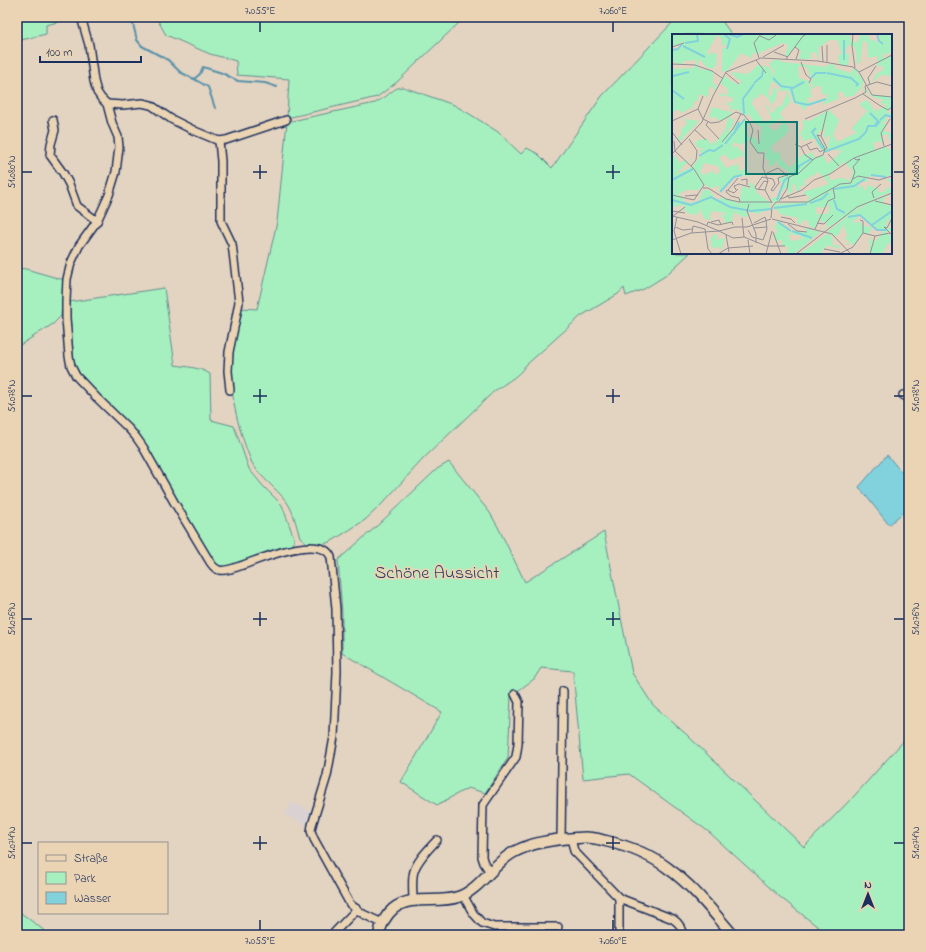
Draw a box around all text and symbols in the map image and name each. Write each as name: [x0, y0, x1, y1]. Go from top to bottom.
text: 7.055°E: [245, 4, 275, 19]
text: 7.060°E: [599, 4, 627, 19]
inset map: [672, 34, 892, 254]
scale bar: [40, 38, 141, 64]
text: 100 m: [46, 44, 73, 62]
text: 51.080°N: [5, 155, 20, 188]
text: 51.080°N: [909, 155, 924, 188]
text: 51.078°N: [5, 379, 20, 412]
text: 51.078°N: [909, 379, 924, 412]
park label: Schöne Aussicht: [375, 561, 499, 587]
text: 51.076°N: [5, 602, 20, 636]
text: 51.076°N: [909, 602, 924, 636]
text: 51.074°N: [5, 826, 20, 859]
text: 51.074°N: [909, 826, 924, 859]
legend: [38, 842, 168, 914]
text: Straße: [74, 850, 108, 868]
text: Park: [74, 870, 96, 888]
north arrow: [848, 874, 888, 914]
text: N: [864, 877, 872, 893]
text: Wasser: [74, 890, 111, 908]
text: 7.055°E: [245, 934, 275, 949]
text: 7.060°E: [599, 934, 627, 949]

